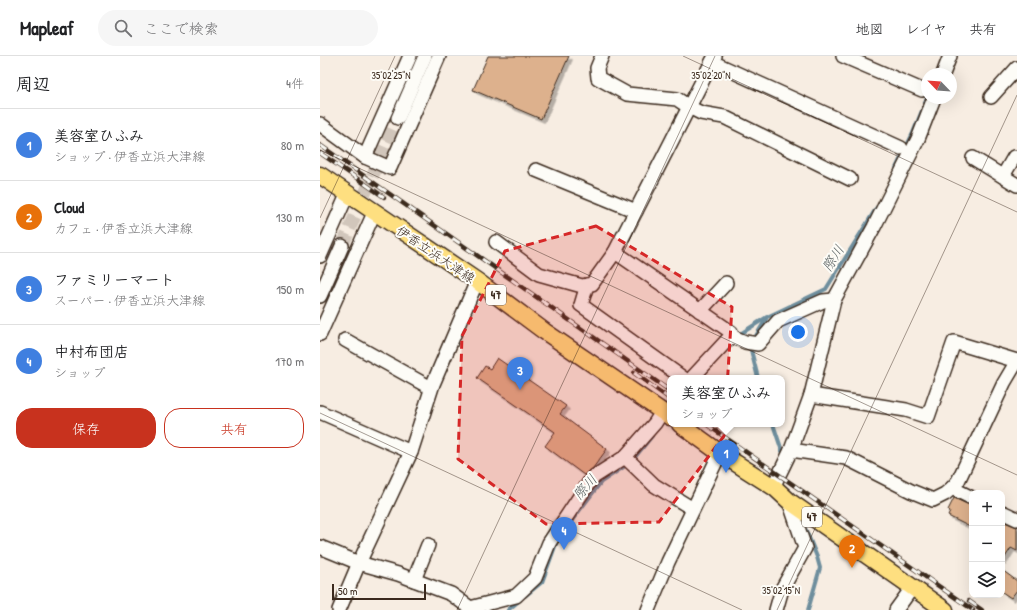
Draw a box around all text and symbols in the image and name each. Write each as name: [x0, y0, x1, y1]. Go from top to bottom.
search box: [98, 10, 378, 46]
text: Mapleaf: [20, 15, 74, 41]
icon: search: [112, 17, 134, 39]
text: ここで検索: [144, 18, 219, 39]
text: 地図: [856, 19, 884, 38]
text: レイヤ: [906, 19, 947, 38]
text: 共有: [969, 19, 997, 38]
north arrow: [921, 68, 957, 104]
text: 35°02'25"N: [371, 69, 411, 82]
text: 35°02'20"N: [691, 69, 731, 82]
text: 周辺: [16, 72, 50, 95]
text: 4件: [286, 74, 304, 92]
text: 美容室ひふみ: [54, 125, 144, 146]
text: 1: [27, 136, 31, 154]
text: 80 m: [281, 136, 304, 154]
text: ショップ · 伊香立浜大津線: [54, 147, 205, 165]
text: Cloud: [54, 197, 84, 218]
text: 2: [26, 208, 32, 226]
text: 130 m: [276, 208, 304, 226]
text: カフェ · 伊香立浜大津線: [54, 219, 193, 237]
street label: 伊香立浜大津線: [393, 221, 480, 287]
water label: 際川: [817, 241, 848, 275]
text: ファミリーマート: [54, 269, 175, 290]
text: 3: [26, 280, 32, 298]
text: 150 m: [276, 280, 304, 298]
road number: 47: [486, 285, 506, 305]
text: スーパー · 伊香立浜大津線: [54, 291, 205, 309]
your location: [788, 322, 808, 342]
text: 中村布団店: [54, 341, 129, 362]
text: 4: [27, 352, 31, 370]
text: 170 m: [275, 352, 304, 370]
pin: 3: [507, 357, 533, 390]
text: ショップ: [54, 363, 105, 381]
popup: [667, 375, 785, 427]
text: 美容室ひふみ: [681, 382, 771, 403]
text: ショップ: [681, 404, 732, 422]
button: 保存: [16, 408, 156, 448]
button: 共有: [164, 408, 304, 448]
pin: 1: [713, 440, 739, 473]
water label: 際川: [568, 470, 601, 503]
map controls: [969, 490, 1005, 598]
button: +: [969, 490, 1005, 526]
road number: 47: [802, 507, 822, 527]
pin: 4: [551, 517, 577, 550]
button: −: [969, 526, 1005, 562]
pin: 2: [839, 535, 865, 568]
button: layers: [969, 562, 1005, 598]
scale bar: [332, 582, 426, 601]
text: 50 m: [338, 584, 358, 598]
text: 35°02'15"N: [762, 584, 800, 597]

